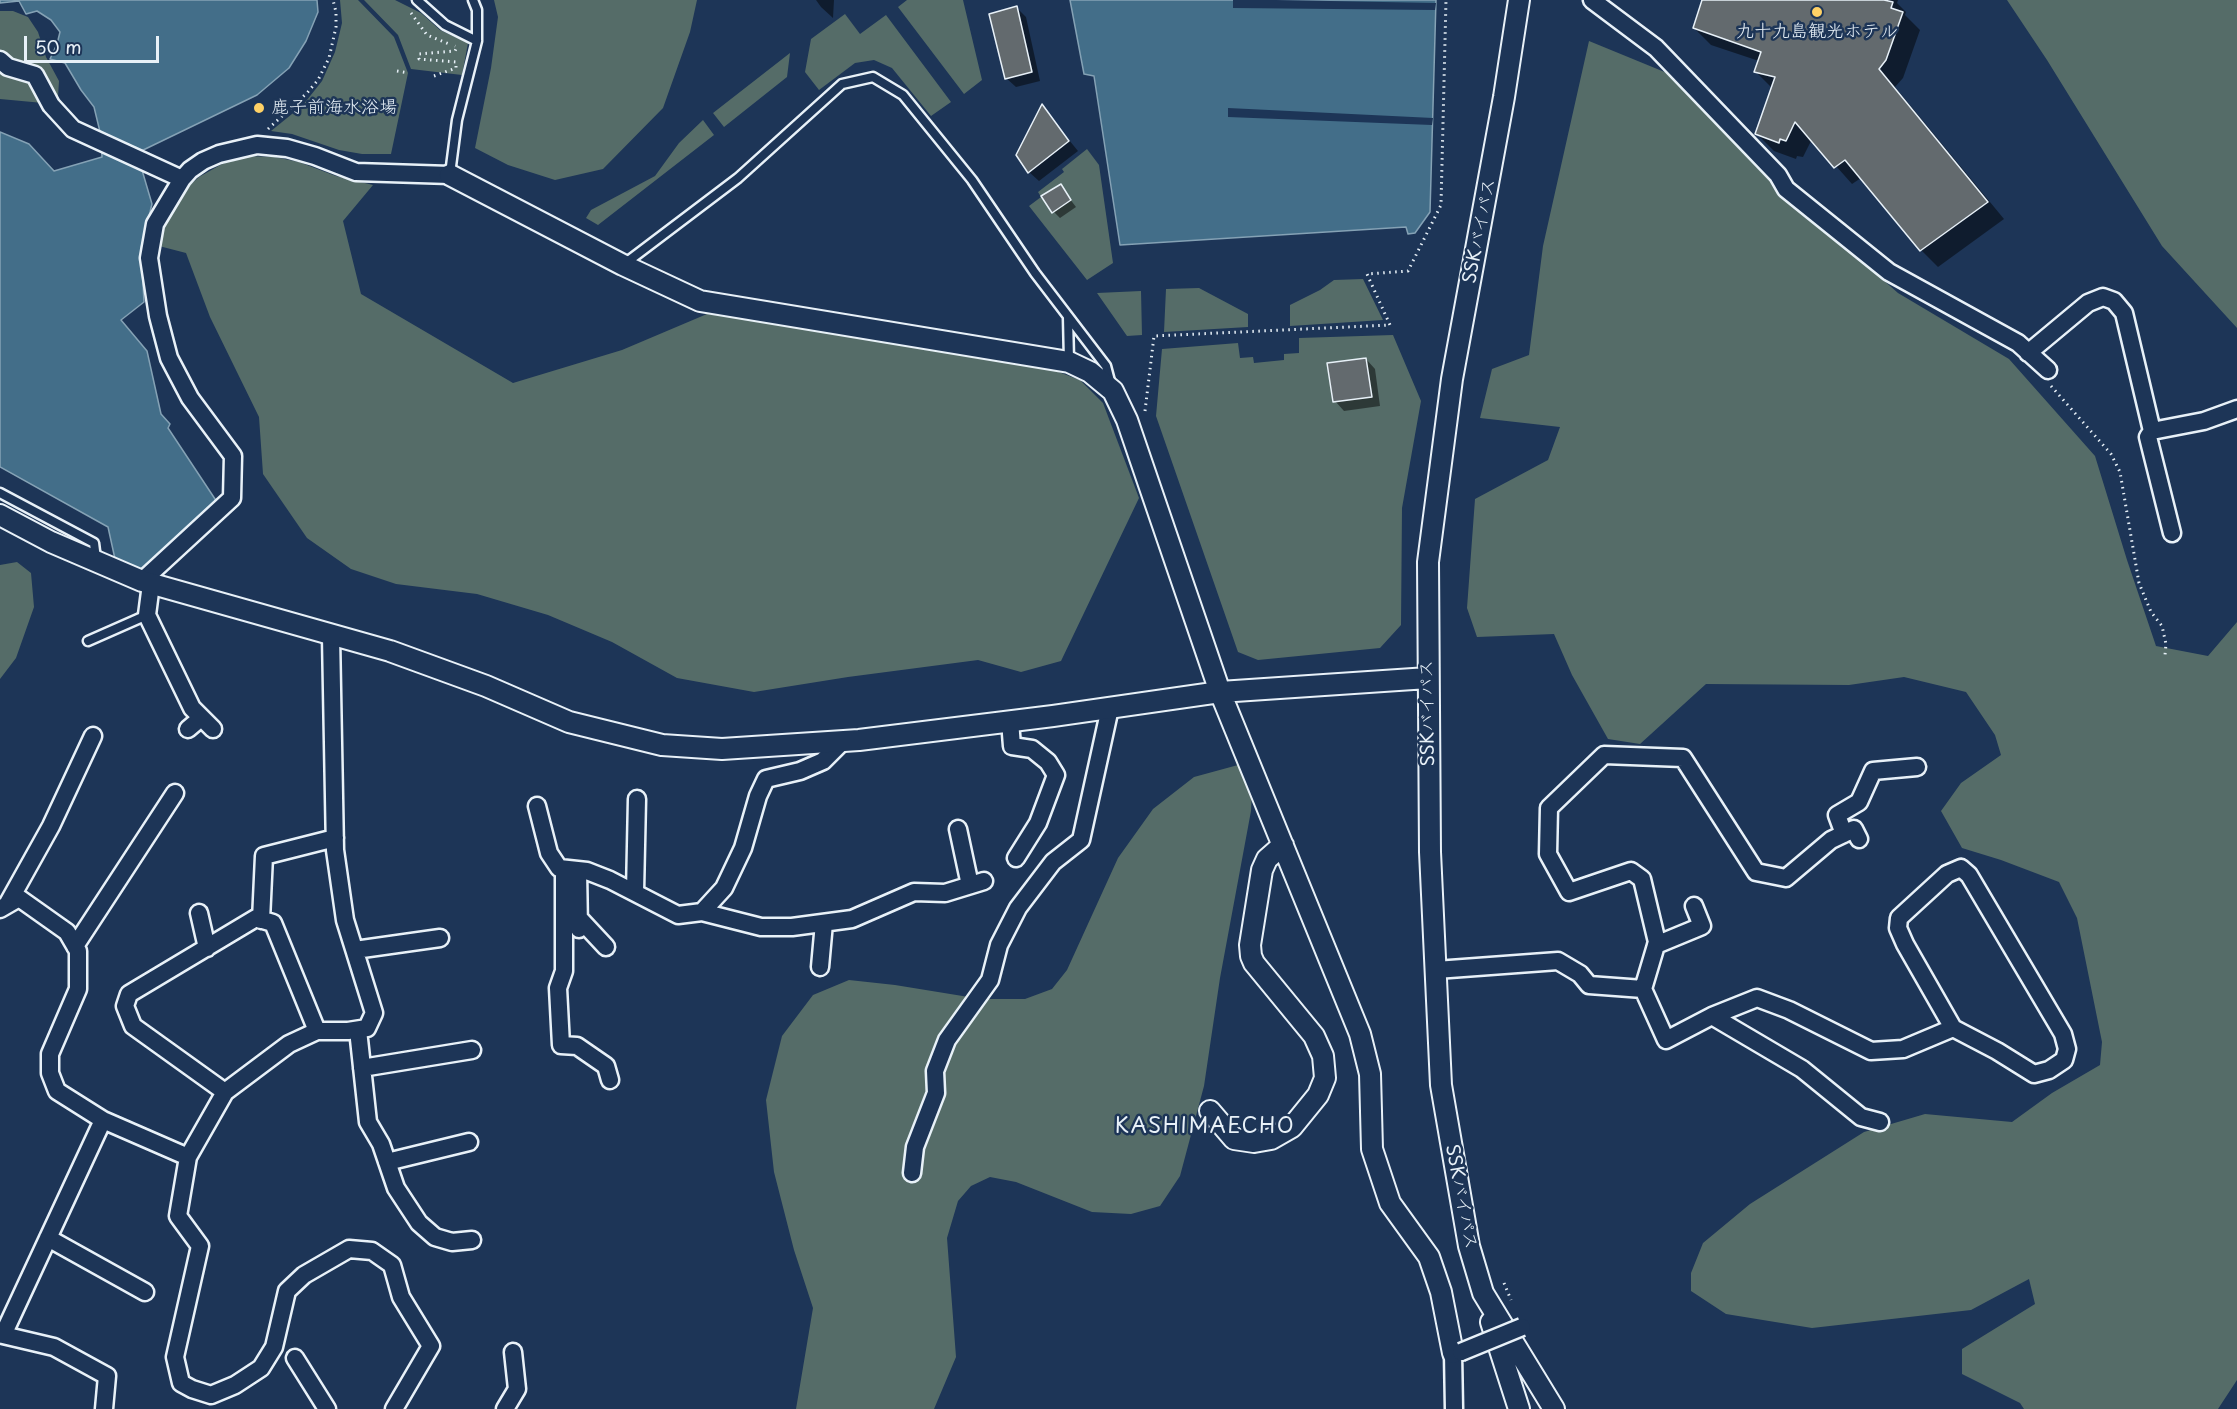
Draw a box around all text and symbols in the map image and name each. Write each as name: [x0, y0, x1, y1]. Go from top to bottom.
marker: 九十九島観光ホテル: [1810, 5, 1824, 19]
place label: 九十九島観光ホテル: [1736, 21, 1898, 43]
scale bar: [27, 24, 162, 62]
text: 50 m: [35, 33, 82, 60]
place label: 鹿子前海水浴場: [271, 97, 397, 119]
marker: 鹿子前海水浴場: [252, 101, 266, 115]
street label: SSKバイパス: [1459, 177, 1501, 285]
street label: SSKバイパス: [1416, 660, 1440, 766]
district label: KASHIMAECHO: [1114, 1114, 1296, 1140]
street label: SSKバイパス: [1440, 1143, 1482, 1251]

